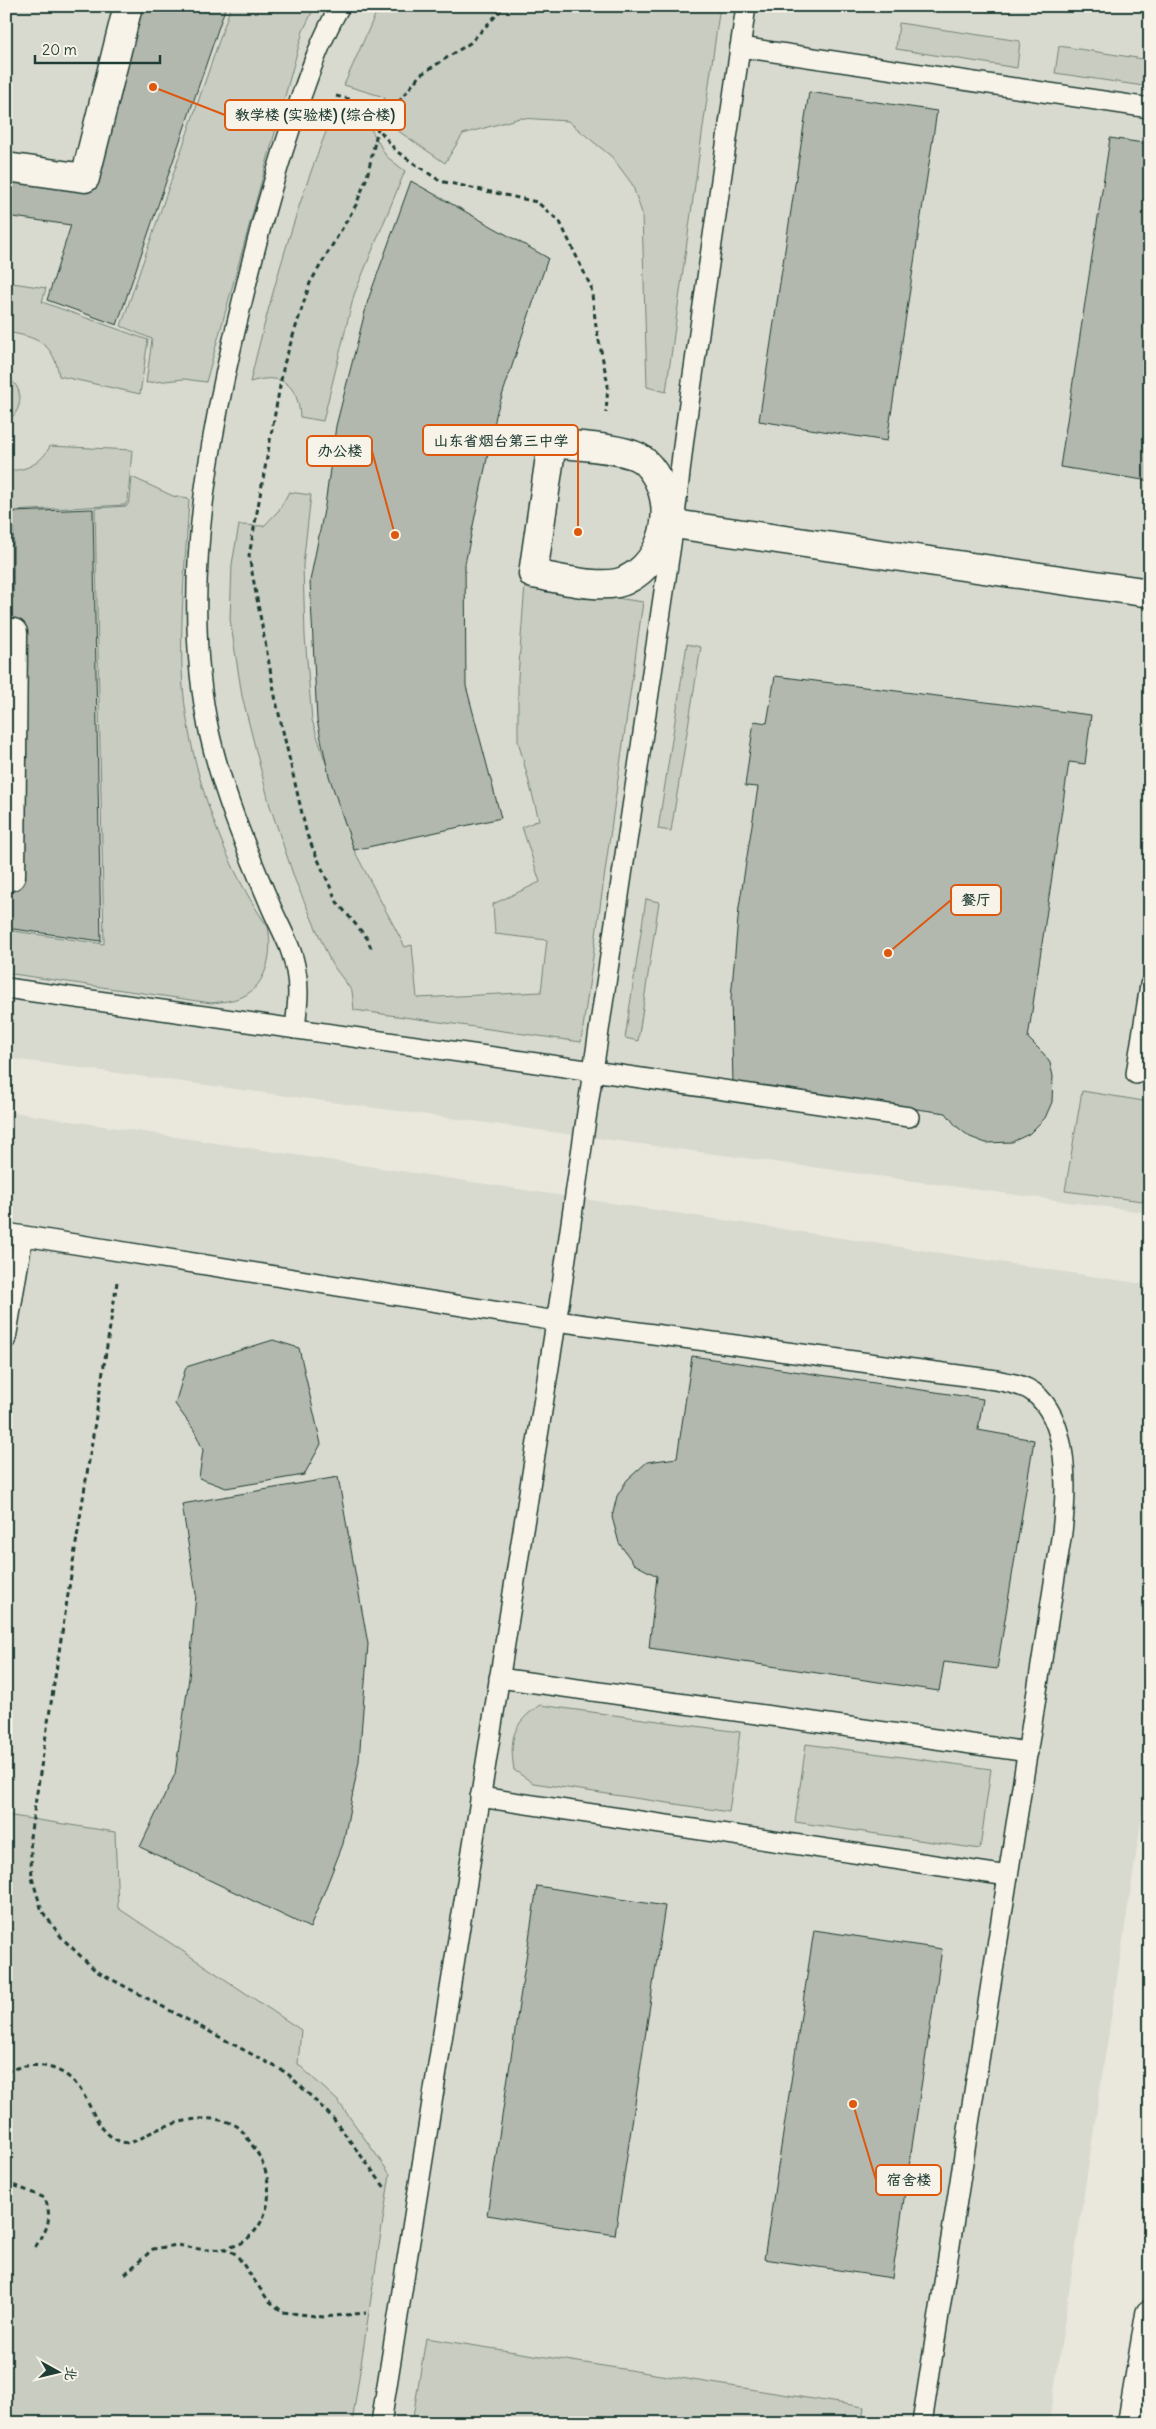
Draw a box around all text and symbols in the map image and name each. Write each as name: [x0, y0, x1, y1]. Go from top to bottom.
scale bar: [35, 32, 160, 64]
text: 20 m: [42, 40, 77, 59]
callout: 教学楼 (实验楼) (综合楼): [225, 100, 405, 130]
text: 教学楼 (实验楼) (综合楼): [235, 105, 396, 125]
callout: 山东省烟台第三中学: [423, 425, 578, 455]
text: 山东省烟台第三中学: [433, 431, 569, 450]
callout: 办公楼: [307, 436, 372, 466]
text: 办公楼: [317, 441, 363, 460]
callout: 餐厅: [951, 885, 1001, 915]
text: 餐厅: [961, 890, 991, 909]
callout: 宿舍楼: [876, 2165, 941, 2195]
text: 宿舍楼: [886, 2170, 932, 2189]
north arrow: [32, 2346, 82, 2396]
text: 北: [61, 2366, 81, 2382]

